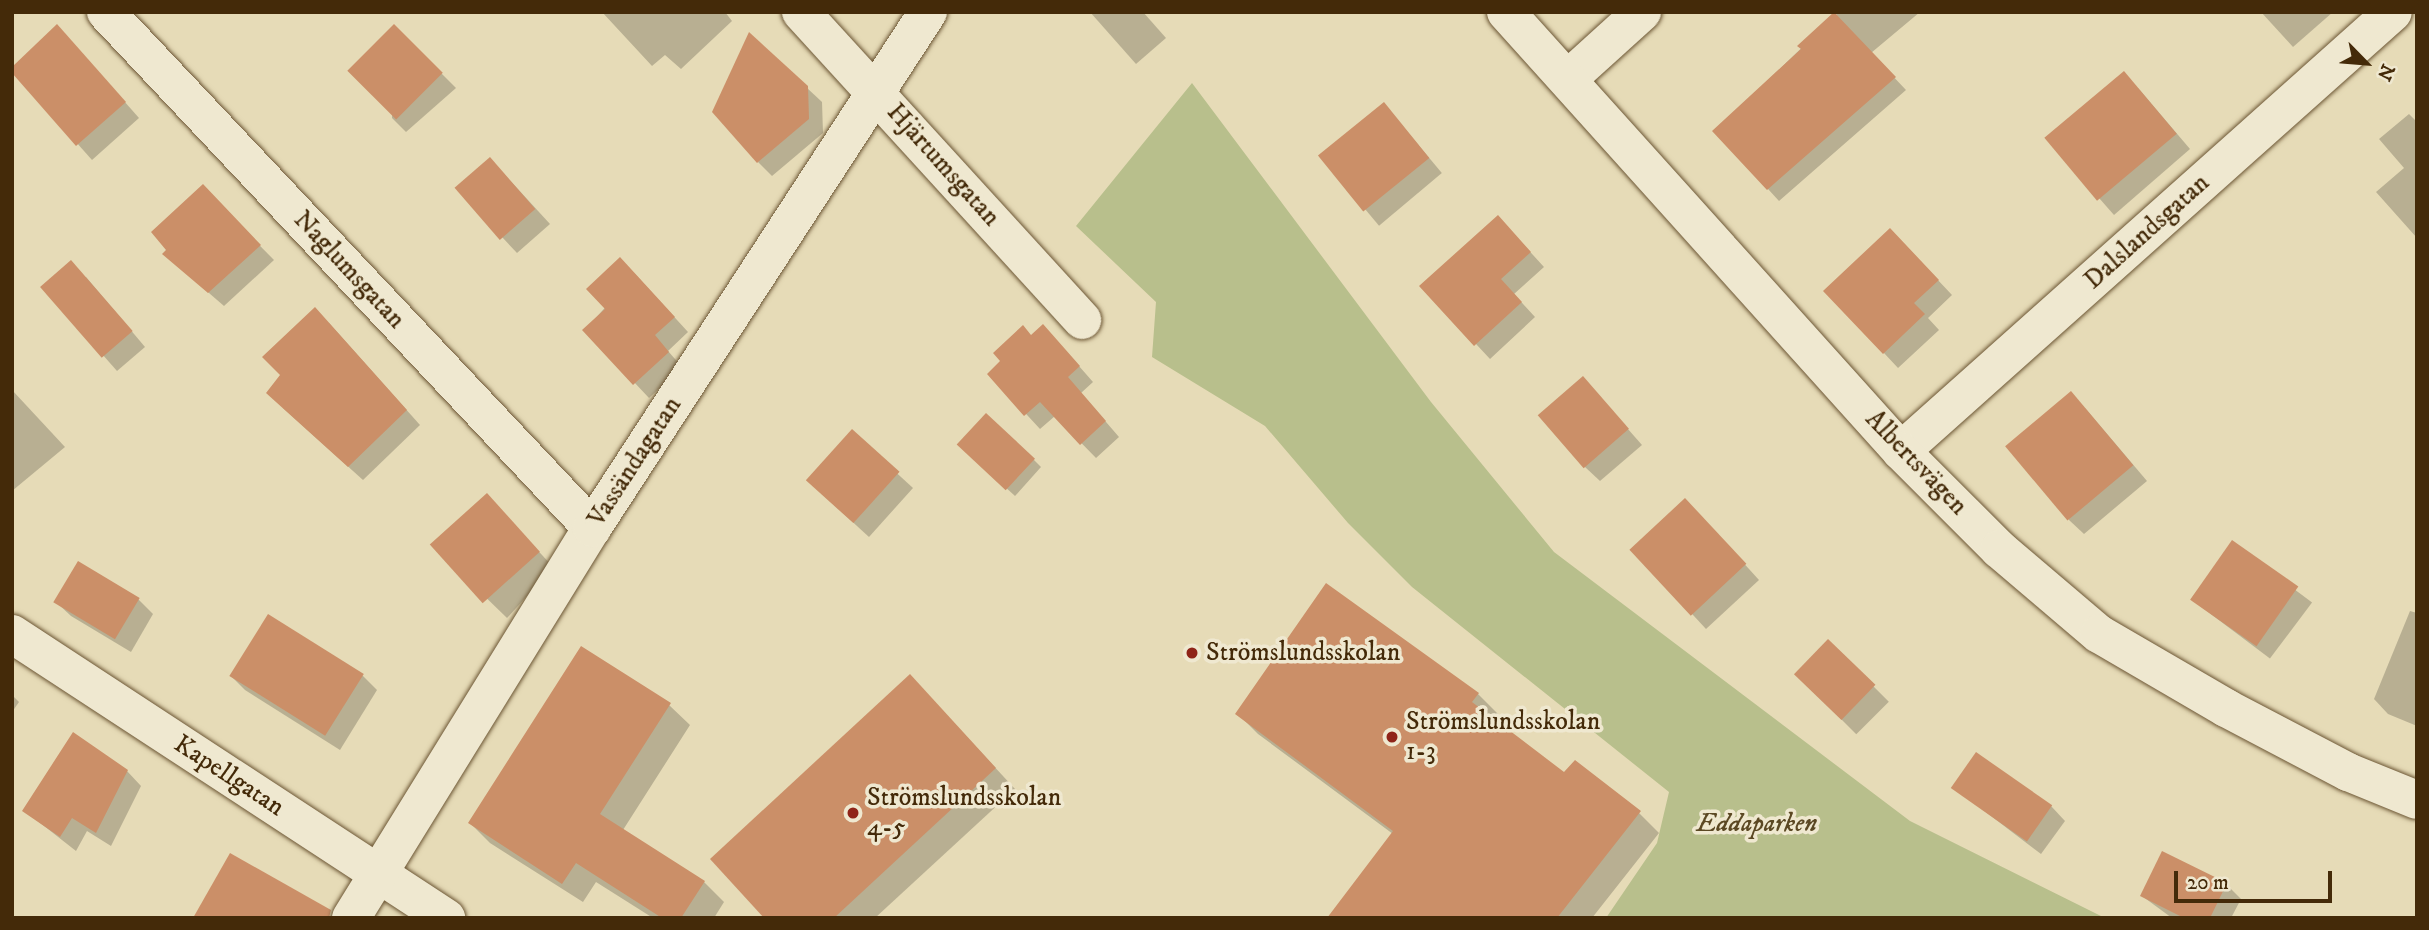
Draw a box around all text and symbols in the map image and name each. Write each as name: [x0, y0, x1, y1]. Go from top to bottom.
north arrow: [2331, 28, 2401, 98]
text: N: [2372, 60, 2399, 84]
street label: Hjärtumsgatan: [880, 97, 1006, 233]
street label: Dalslandsgatan: [2078, 168, 2216, 296]
street label: Naglumsgatan: [287, 205, 411, 335]
street label: Vassändagatan: [581, 391, 689, 533]
street label: Albertsvägen: [1858, 404, 1974, 522]
place label: Strömslundsskolan: [1206, 637, 1400, 669]
marker: Strömslundsskolan: [1184, 645, 1200, 661]
place label: Strömslundsskolan 1-3: [1406, 706, 1600, 768]
street label: Kapellgatan: [168, 729, 290, 823]
marker: Strömslundsskolan 1-3: [1384, 729, 1400, 745]
place label: Strömslundsskolan 4-5: [867, 782, 1061, 844]
marker: Strömslundsskolan 4-5: [845, 805, 861, 821]
park label: Eddaparken: [1697, 808, 1817, 840]
scale bar: [2177, 856, 2334, 900]
text: 20 m: [2187, 870, 2229, 896]

